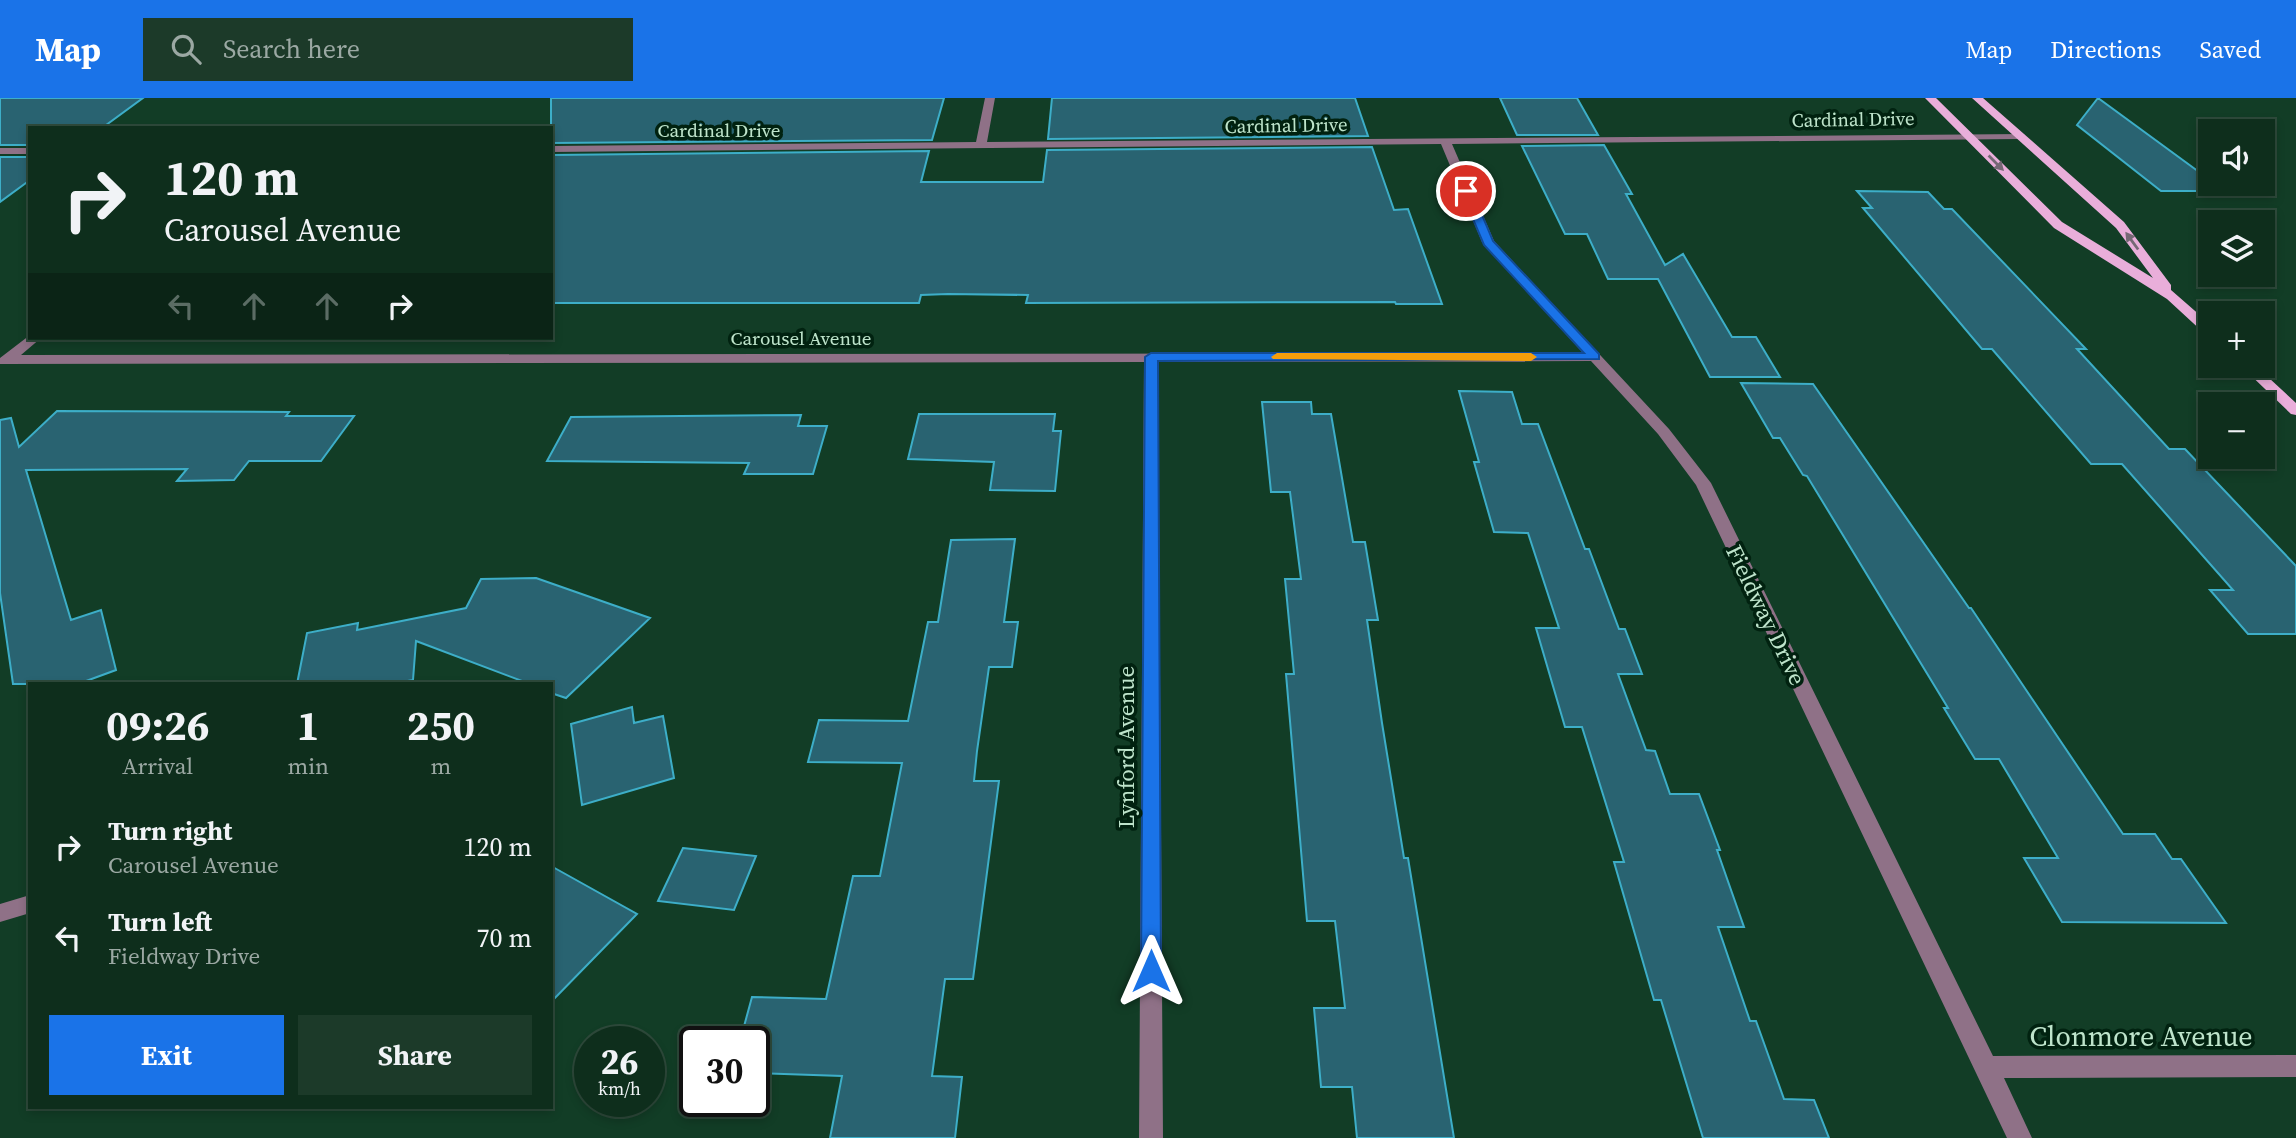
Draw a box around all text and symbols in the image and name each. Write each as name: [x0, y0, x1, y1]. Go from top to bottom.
search box: [143, 18, 633, 81]
text: Map: [35, 27, 101, 72]
icon: search: [167, 30, 205, 68]
text: Search here: [223, 31, 360, 67]
text: Map: [1965, 33, 2012, 66]
text: Directions: [2050, 33, 2161, 66]
text: Saved: [2199, 33, 2261, 66]
street label: Cardinal Drive: [1791, 105, 1915, 133]
street label: Cardinal Drive: [1224, 111, 1348, 139]
street label: Cardinal Drive: [658, 117, 780, 143]
map controls: [2198, 119, 2275, 469]
button: sound: [2198, 119, 2275, 196]
text: 120 m: [164, 144, 299, 211]
icon: right: [49, 154, 140, 245]
one-way arrow: [1988, 155, 2005, 172]
pin: [1436, 161, 1496, 221]
icon: arrive: [1447, 172, 1485, 210]
text: Carousel Avenue: [164, 208, 401, 252]
button: layers: [2198, 210, 2275, 287]
one-way arrow: [2125, 232, 2139, 250]
icon: left: [162, 287, 200, 325]
icon: ahead: [235, 287, 273, 325]
icon: ahead: [308, 287, 346, 325]
icon: right: [381, 287, 419, 325]
button: +: [2198, 301, 2275, 378]
street label: Carousel Avenue: [731, 325, 871, 351]
button: −: [2198, 392, 2275, 469]
street label: Fieldway Drive: [1718, 540, 1814, 690]
street label: Lynford Avenue: [1110, 666, 1142, 828]
text: 09:26: [106, 696, 210, 754]
text: 1: [297, 696, 320, 754]
text: 250: [407, 696, 475, 754]
text: Arrival: [122, 750, 193, 782]
text: min: [287, 750, 329, 782]
text: m: [431, 750, 451, 782]
text: Turn right: [108, 813, 232, 849]
icon: right: [49, 828, 87, 866]
text: 120 m: [464, 829, 532, 865]
text: Carousel Avenue: [108, 849, 279, 881]
text: Turn left: [108, 904, 212, 940]
icon: left: [49, 919, 87, 957]
text: 70 m: [477, 920, 532, 956]
position arrow: [1114, 934, 1188, 1008]
text: Fieldway Drive: [108, 940, 260, 972]
button: Exit: [49, 1015, 284, 1095]
button: Share: [298, 1015, 532, 1095]
street label: Clonmore Avenue: [2029, 1017, 2253, 1055]
speed limit sign: 30: [679, 1026, 770, 1117]
text: 26: [601, 1038, 638, 1086]
text: km/h: [598, 1076, 641, 1101]

